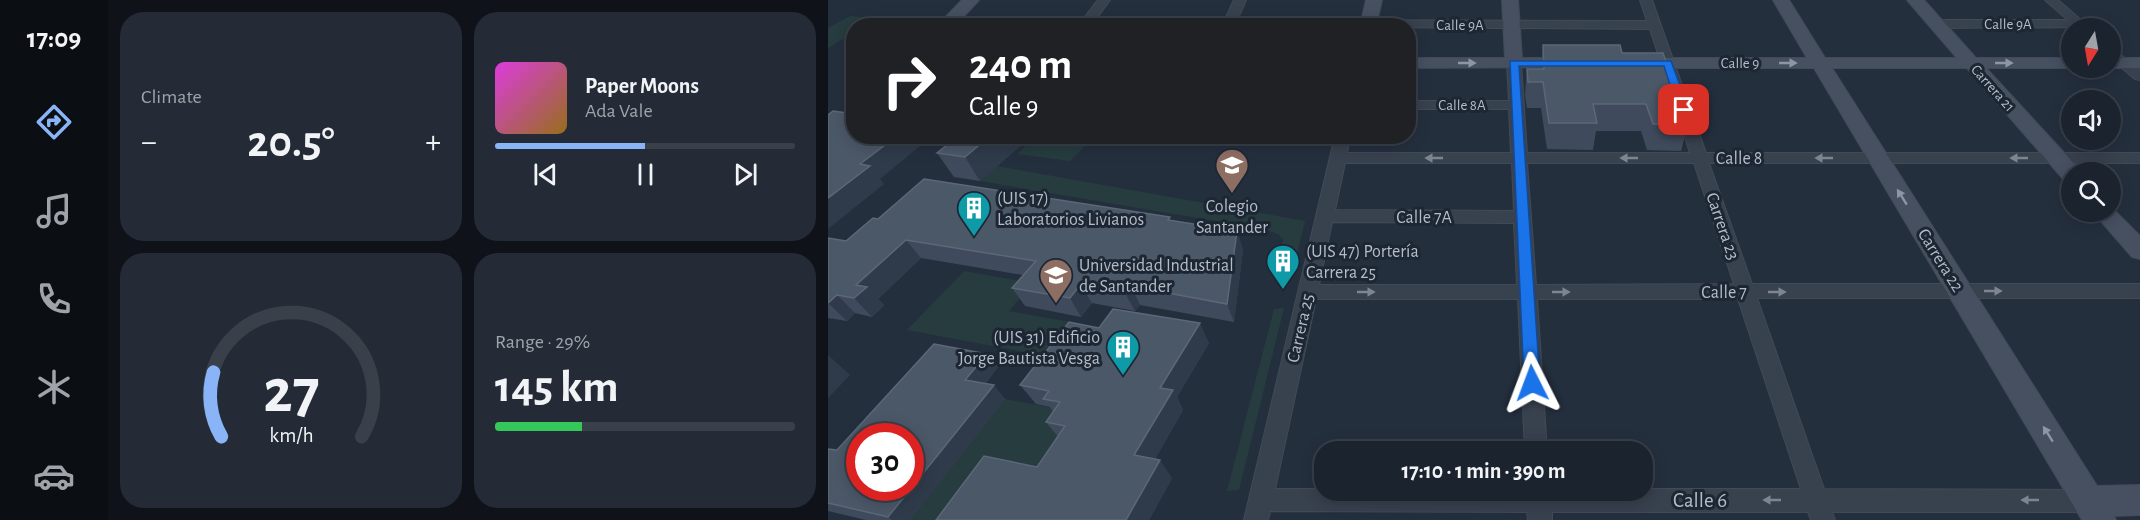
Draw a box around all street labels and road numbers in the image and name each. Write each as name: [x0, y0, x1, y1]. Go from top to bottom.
street label: Calle 9A: [1984, 17, 2032, 32]
street label: Calle 9A: [1436, 18, 1484, 33]
street label: Calle 9: [1721, 56, 1759, 71]
street label: Carrera 21: [1968, 62, 2017, 115]
street label: Calle 8A: [1438, 98, 1486, 113]
street label: Calle 8: [1716, 150, 1762, 168]
street label: Carrera 23: [1702, 190, 1742, 262]
street label: Calle 7A: [1396, 209, 1452, 227]
street label: Carrera 22: [1914, 226, 1967, 295]
street label: Calle 7: [1701, 284, 1747, 302]
street label: Carrera 25: [1284, 292, 1318, 364]
street label: Calle 6: [1673, 490, 1727, 511]

